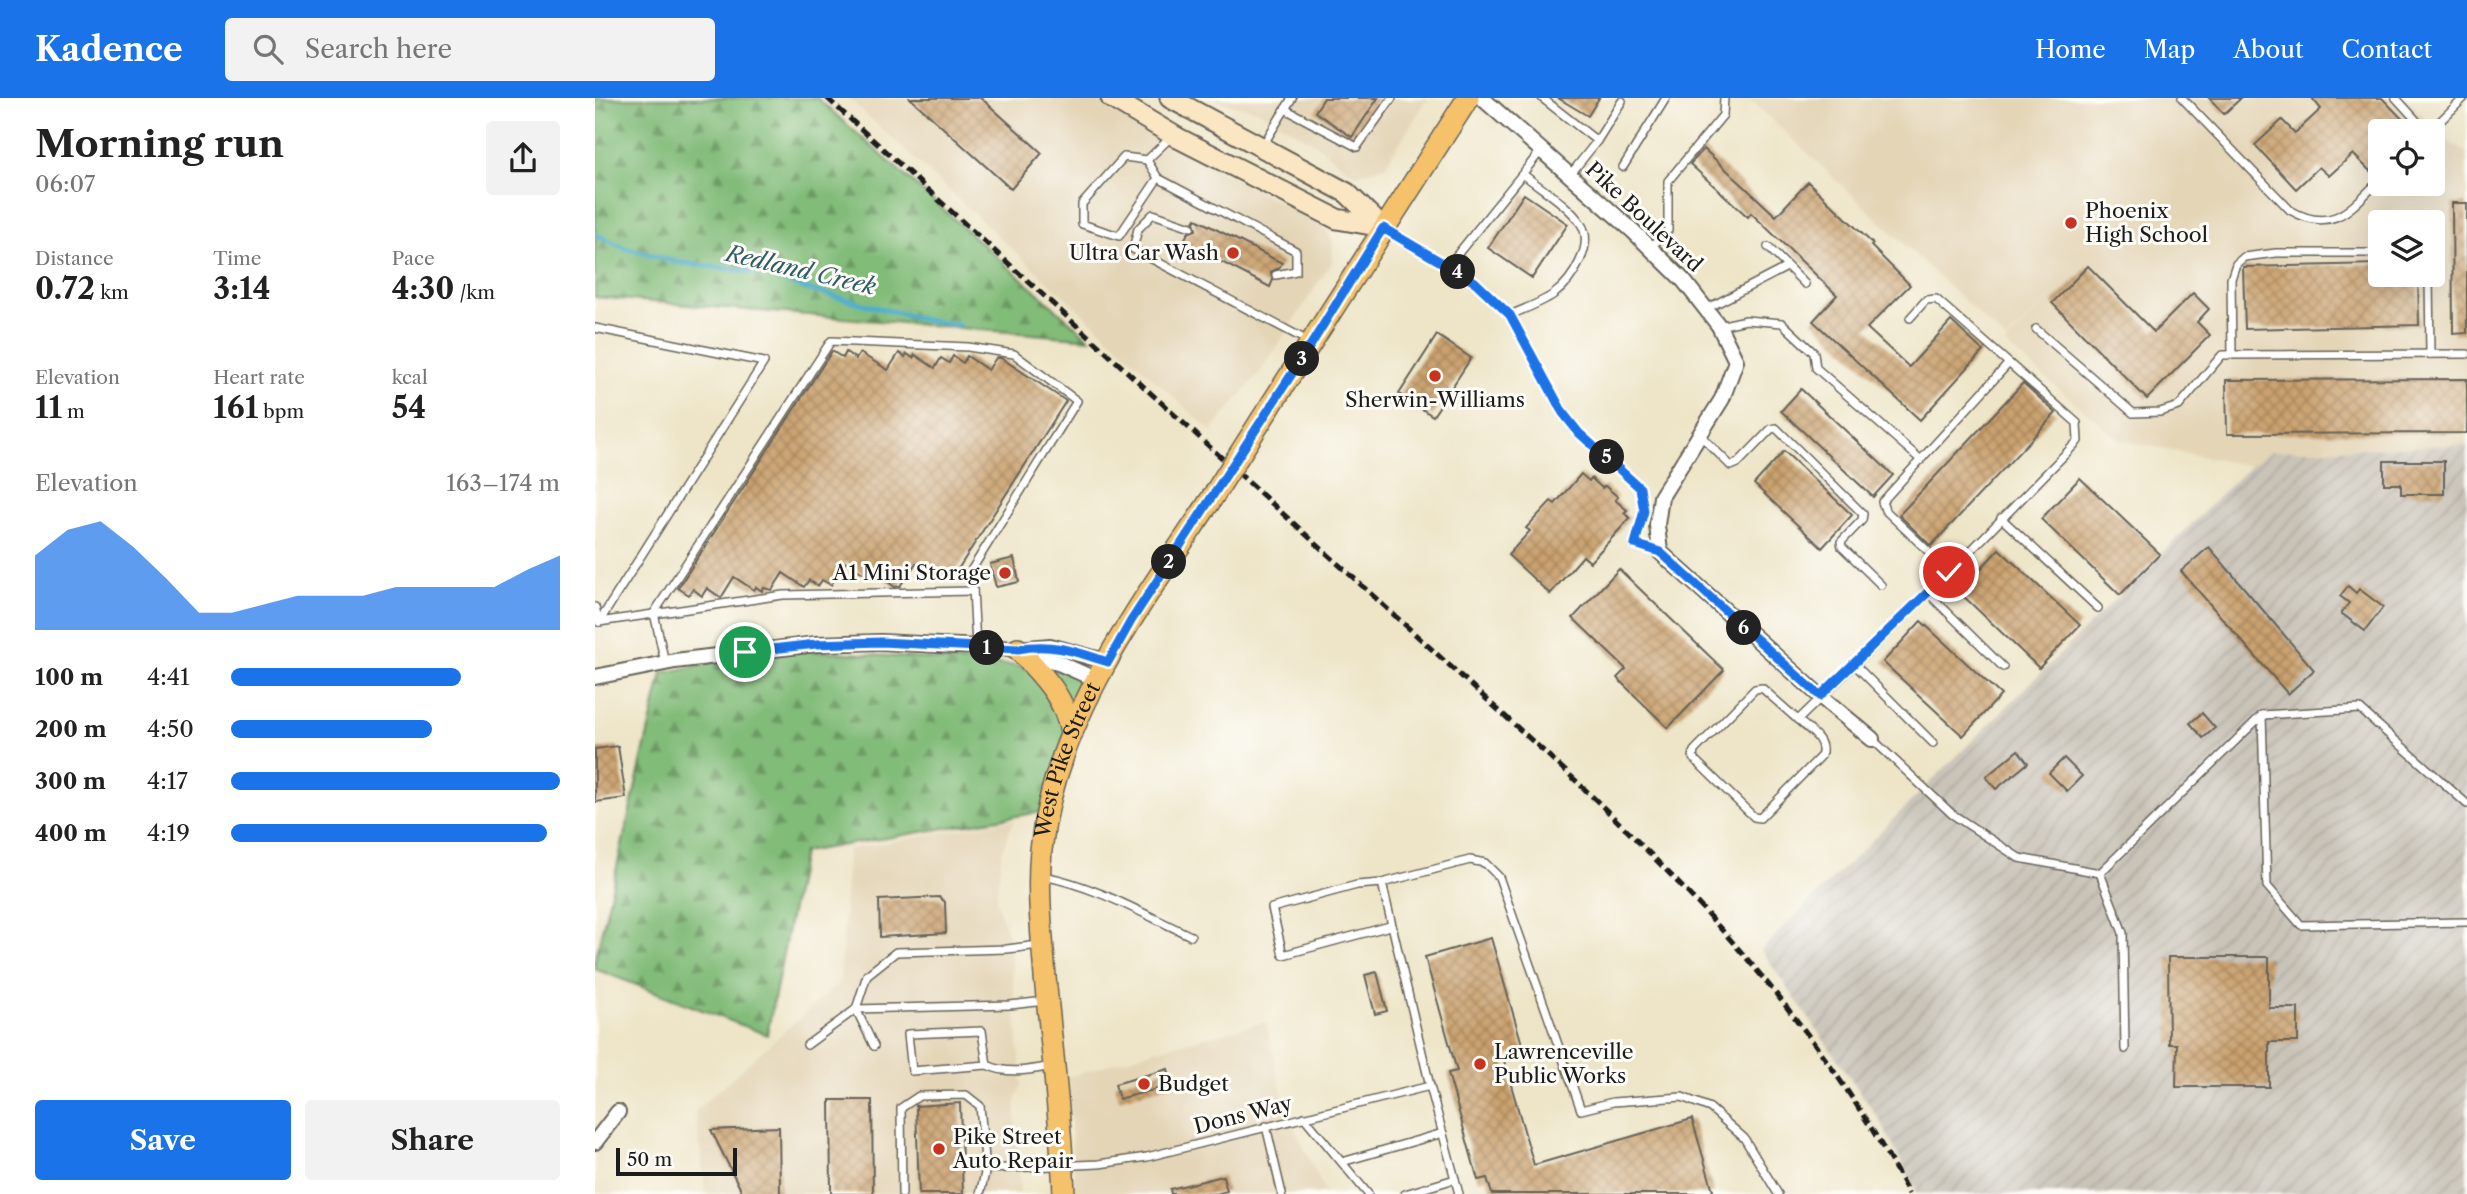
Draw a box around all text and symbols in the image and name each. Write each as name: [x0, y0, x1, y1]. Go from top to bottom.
search box: [225, 18, 715, 81]
text: Kadence: [35, 29, 183, 70]
icon: search: [249, 30, 287, 68]
text: Search here: [305, 33, 452, 65]
text: Home: [2035, 35, 2106, 64]
text: Map: [2144, 35, 2195, 64]
text: About: [2233, 35, 2304, 64]
text: Contact: [2342, 35, 2432, 64]
map controls: [2368, 119, 2445, 287]
button: locate: [2368, 119, 2445, 196]
text: Morning run: [35, 120, 284, 167]
button: share: [486, 121, 560, 195]
street label: Pike Boulevard: [1581, 156, 1708, 277]
text: 06:07: [35, 170, 95, 198]
place label: Phoenix High School: [2085, 198, 2208, 247]
button: layers: [2368, 210, 2445, 287]
marker: Phoenix High School: [2063, 215, 2079, 231]
water label: Redland Creek: [721, 239, 879, 301]
place label: Ultra Car Wash: [1069, 240, 1219, 265]
marker: Ultra Car Wash: [1225, 245, 1241, 261]
text: Distance: [35, 247, 114, 270]
text: Time: [213, 247, 261, 270]
text: Pace: [392, 247, 435, 270]
pin: 4: [1441, 254, 1475, 290]
text: 4: [1452, 260, 1463, 283]
text: 0.72: [35, 270, 95, 307]
text: 3:14: [213, 270, 270, 307]
text: 4:30: [392, 270, 454, 307]
text: km: [95, 281, 129, 304]
text: /km: [454, 281, 495, 304]
pin: 3: [1285, 342, 1319, 376]
text: 3: [1296, 347, 1307, 370]
text: Elevation: [35, 366, 120, 389]
text: Heart rate: [213, 366, 305, 389]
text: kcal: [392, 366, 428, 389]
marker: Sherwin-Williams: [1427, 368, 1443, 384]
place label: Sherwin-Williams: [1345, 387, 1525, 412]
text: 11: [35, 389, 62, 426]
text: 161: [213, 389, 258, 426]
text: 54: [392, 389, 426, 426]
text: m: [62, 400, 85, 423]
text: bpm: [258, 400, 304, 423]
pin: 5: [1590, 440, 1625, 474]
text: 5: [1601, 445, 1612, 468]
text: Elevation: [35, 469, 138, 497]
text: 163–174 m: [446, 469, 560, 497]
pin: [1919, 542, 1979, 602]
pin: 2: [1151, 545, 1187, 580]
text: 2: [1163, 550, 1174, 573]
icon: check: [1930, 553, 1968, 591]
place label: A1 Mini Storage: [832, 560, 991, 585]
marker: A1 Mini Storage: [997, 565, 1013, 581]
pin: 6: [1727, 610, 1761, 646]
text: 6: [1738, 616, 1749, 639]
pin: [715, 622, 775, 682]
pin: 1: [969, 630, 1005, 666]
icon: arrive: [726, 633, 764, 671]
text: 1: [982, 636, 991, 659]
text: 100 m: [35, 663, 103, 691]
text: 4:41: [147, 663, 190, 691]
street label: West Pike Street: [1029, 677, 1106, 841]
text: 200 m: [35, 715, 107, 743]
text: 4:50: [147, 715, 194, 743]
text: 300 m: [35, 767, 106, 795]
text: 4:17: [147, 767, 188, 795]
text: 400 m: [35, 819, 107, 847]
text: 4:19: [147, 819, 190, 847]
place label: Lawrenceville Public Works: [1494, 1039, 1634, 1088]
marker: Lawrenceville Public Works: [1472, 1056, 1488, 1072]
place label: Budget: [1158, 1071, 1229, 1096]
marker: Budget: [1136, 1076, 1152, 1092]
street label: Dons Way: [1191, 1090, 1295, 1139]
button: Save: [35, 1100, 291, 1180]
button: Share: [305, 1100, 560, 1180]
place label: Pike Street Auto Repair: [952, 1124, 1074, 1173]
marker: Pike Street Auto Repair: [931, 1141, 947, 1157]
scale bar: [616, 1145, 737, 1177]
text: 50 m: [627, 1148, 672, 1171]

